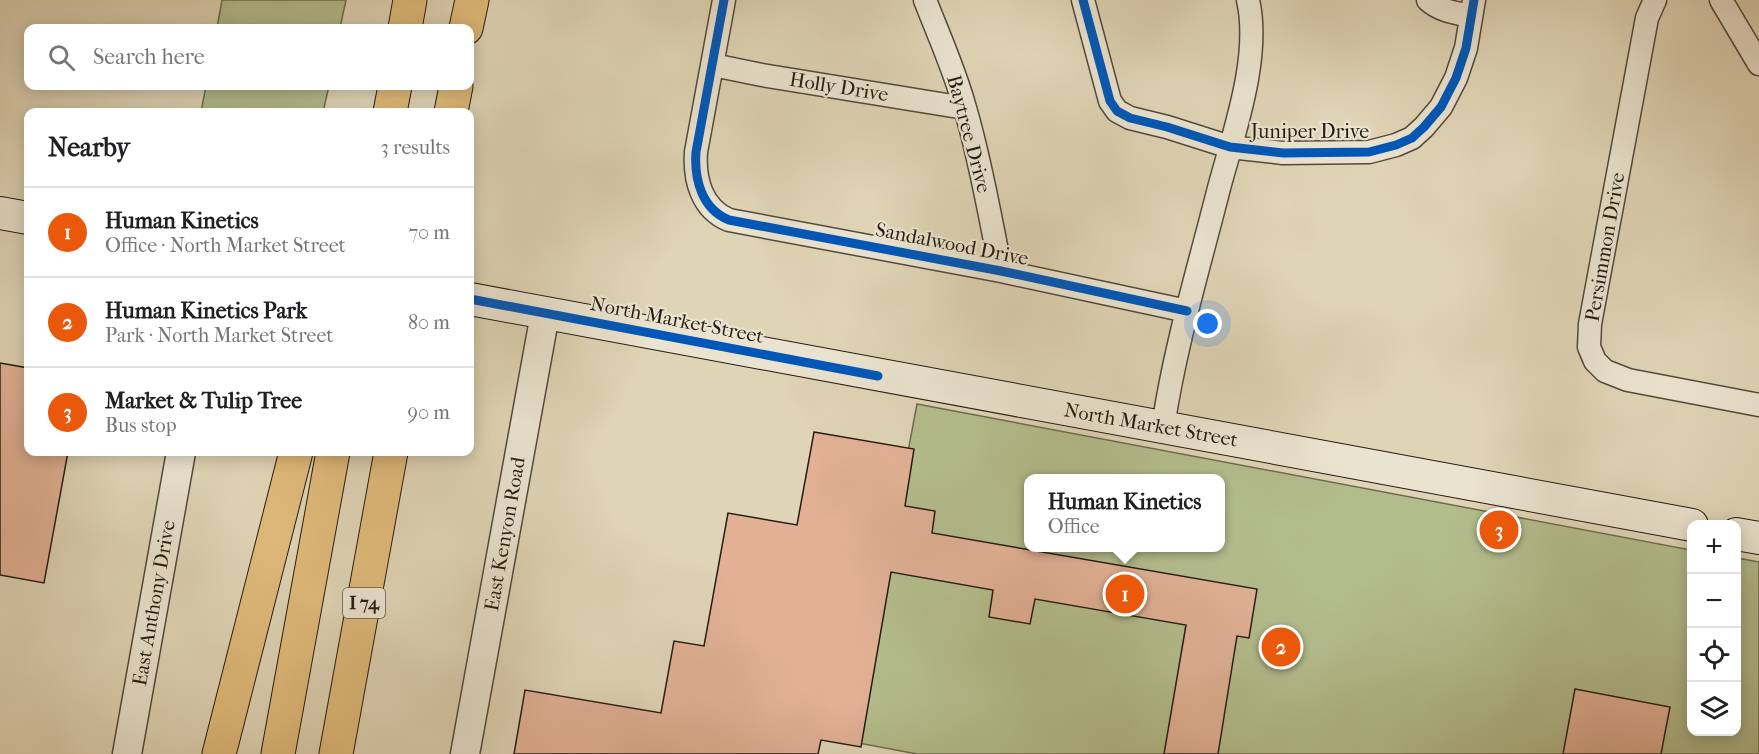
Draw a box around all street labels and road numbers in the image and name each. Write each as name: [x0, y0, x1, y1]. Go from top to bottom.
street label: Holly Drive: [788, 68, 890, 106]
street label: Baytree Drive: [942, 73, 996, 196]
street label: Juniper Drive: [1249, 120, 1369, 143]
street label: Persimmon Drive: [1581, 170, 1629, 323]
street label: Sandalwood Drive: [874, 218, 1031, 270]
street label: North Market Street: [588, 292, 766, 348]
street label: North Market Street: [1062, 398, 1240, 452]
street label: East Kenyon Road: [480, 454, 530, 613]
street label: East Anthony Drive: [128, 518, 180, 688]
road number: I 74: [343, 588, 385, 618]

